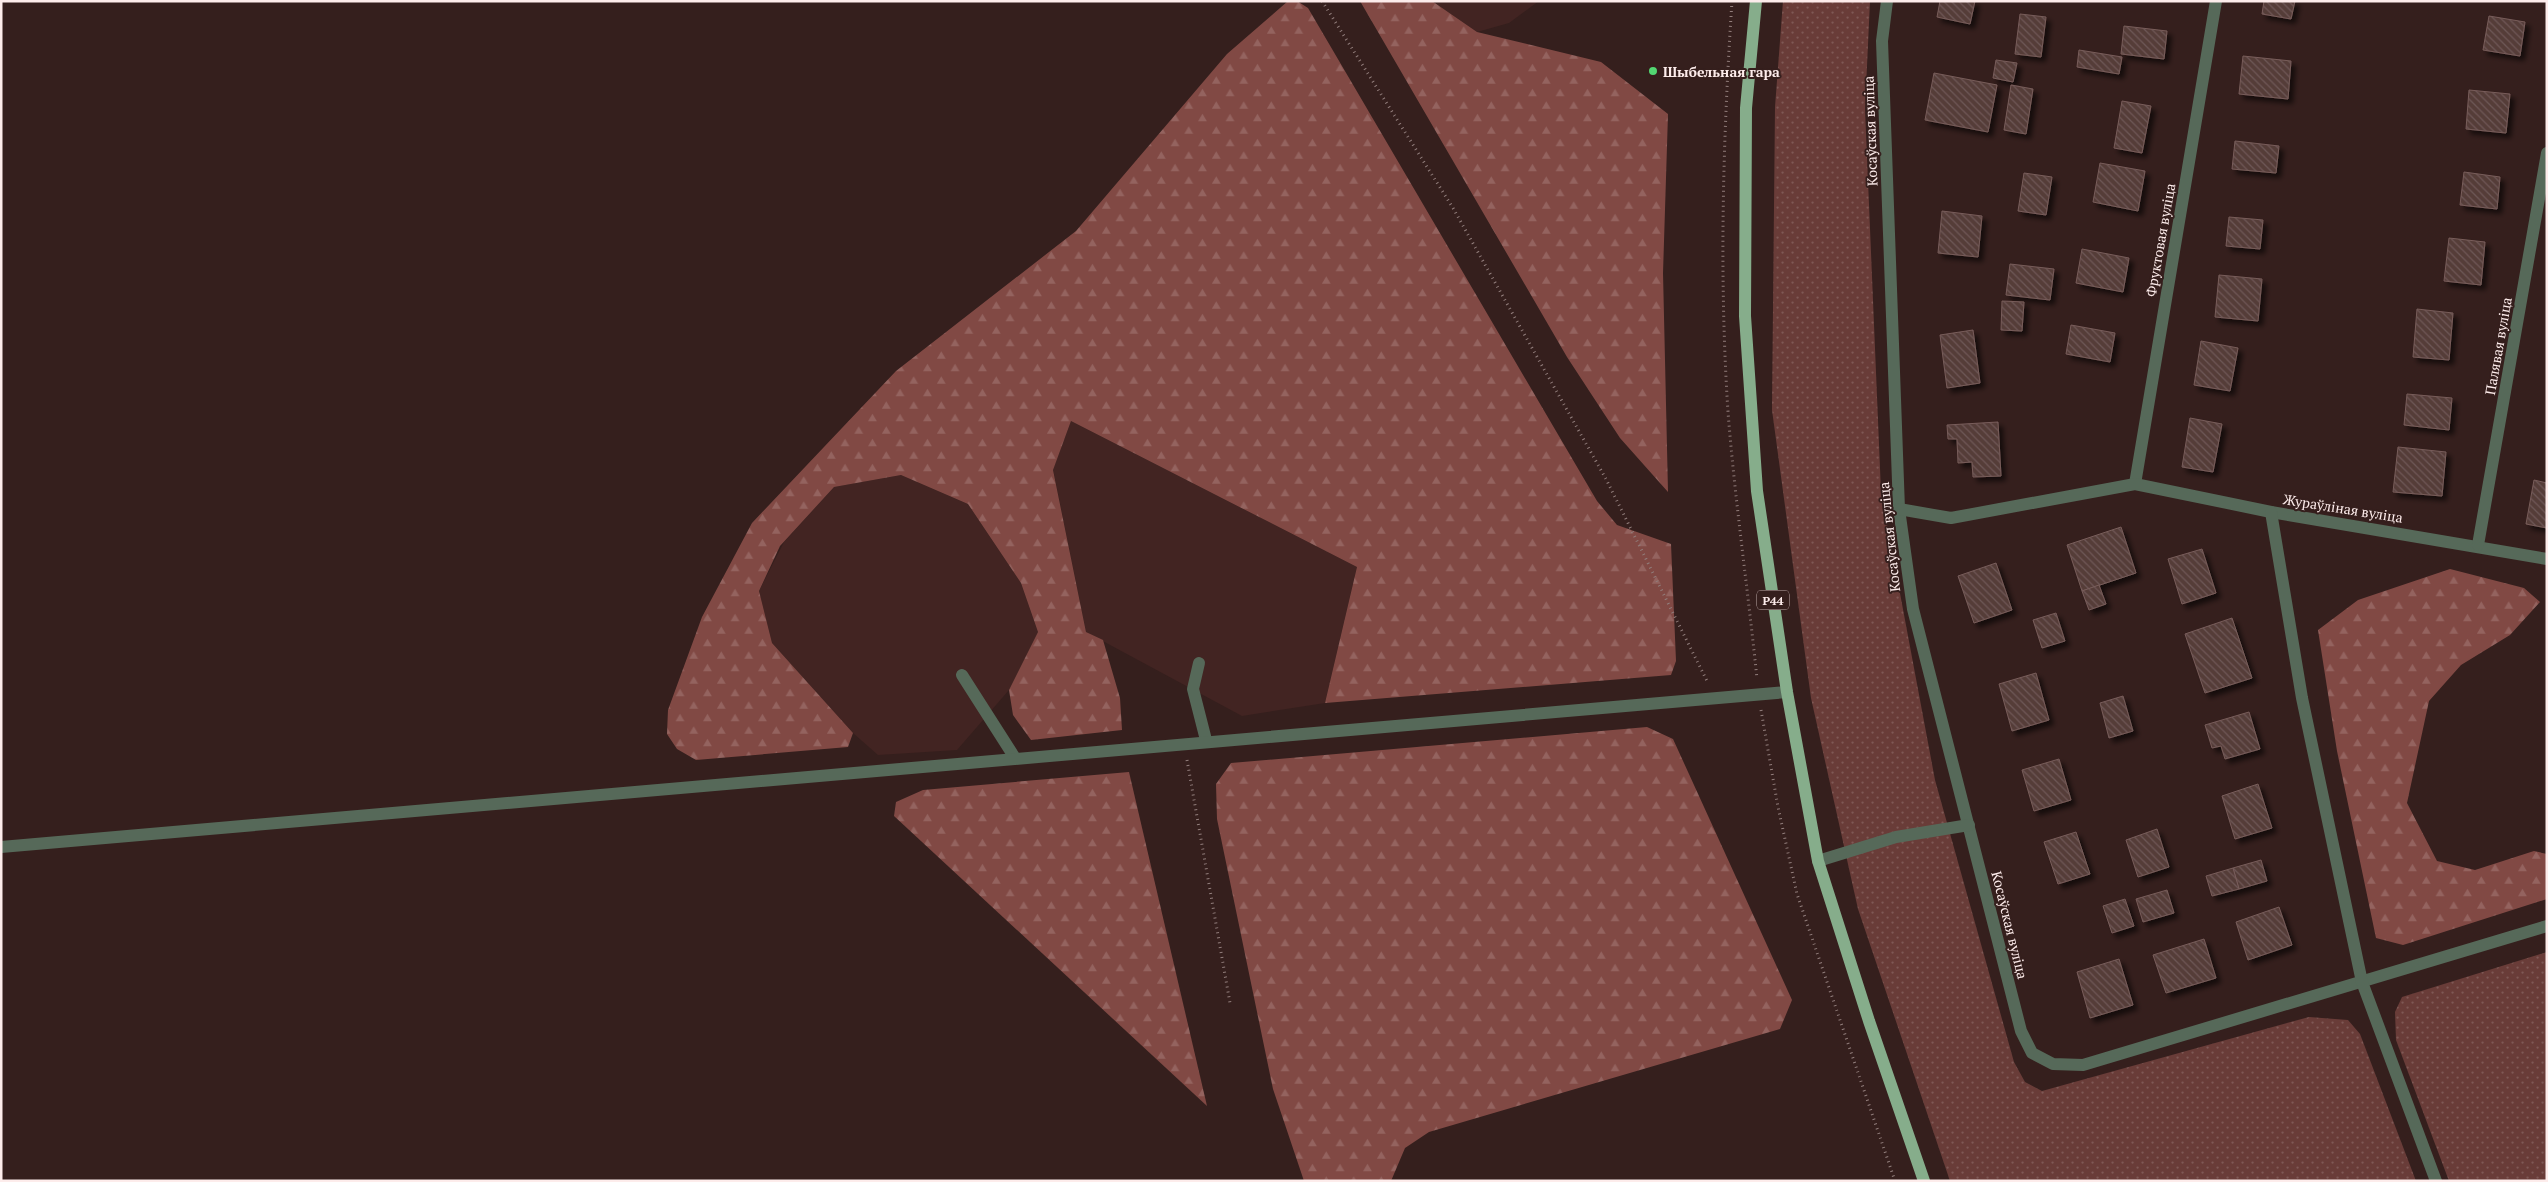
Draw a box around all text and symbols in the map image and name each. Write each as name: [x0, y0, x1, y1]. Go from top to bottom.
place label: Шыбельная гара: [1663, 62, 1780, 81]
marker: Шыбельная гара: [1647, 65, 1659, 77]
street label: Косаўская вуліца: [1859, 76, 1881, 186]
street label: Фруктовая вуліца: [2141, 182, 2179, 298]
street label: Палявая вуліца: [2480, 296, 2516, 396]
street label: Косаўская вуліца: [1874, 481, 1904, 593]
street label: Жураўліная вуліца: [2282, 489, 2404, 527]
road number: Р44: [1757, 590, 1789, 610]
street label: Косаўская вуліца: [1987, 869, 2033, 981]

